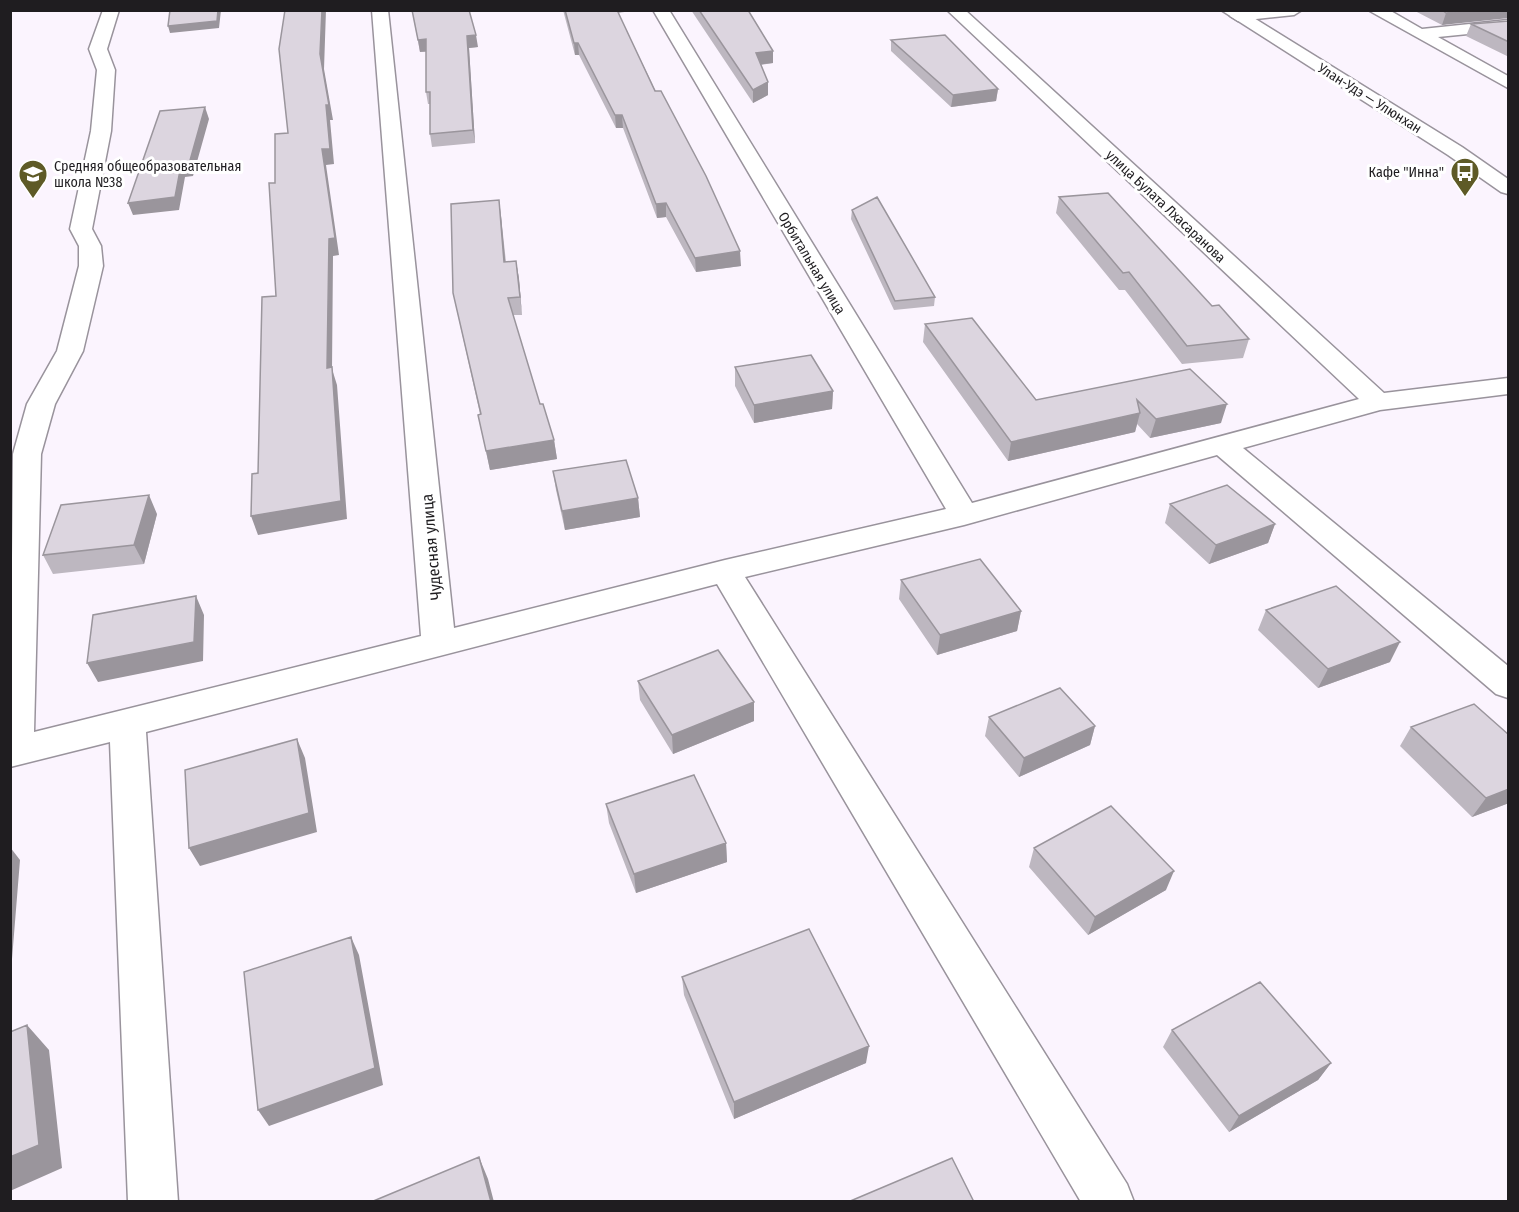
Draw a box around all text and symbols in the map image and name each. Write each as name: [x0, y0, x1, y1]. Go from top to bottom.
street label: Улан-Удэ — Улюнхан: [1314, 59, 1425, 137]
street label: улица Булата Лхасаранова: [1102, 146, 1229, 266]
bus stop icon: Кафе "Инна": [1449, 156, 1481, 198]
school or university icon: Средняя общеобразовательная школа №38: [17, 158, 49, 200]
place label: Средняя общеобразовательная школа №38: [54, 158, 241, 191]
place label: Кафе "Инна": [1369, 164, 1444, 181]
street label: Орбитальная улица: [774, 209, 849, 318]
street label: Чудесная улица: [417, 493, 446, 601]

